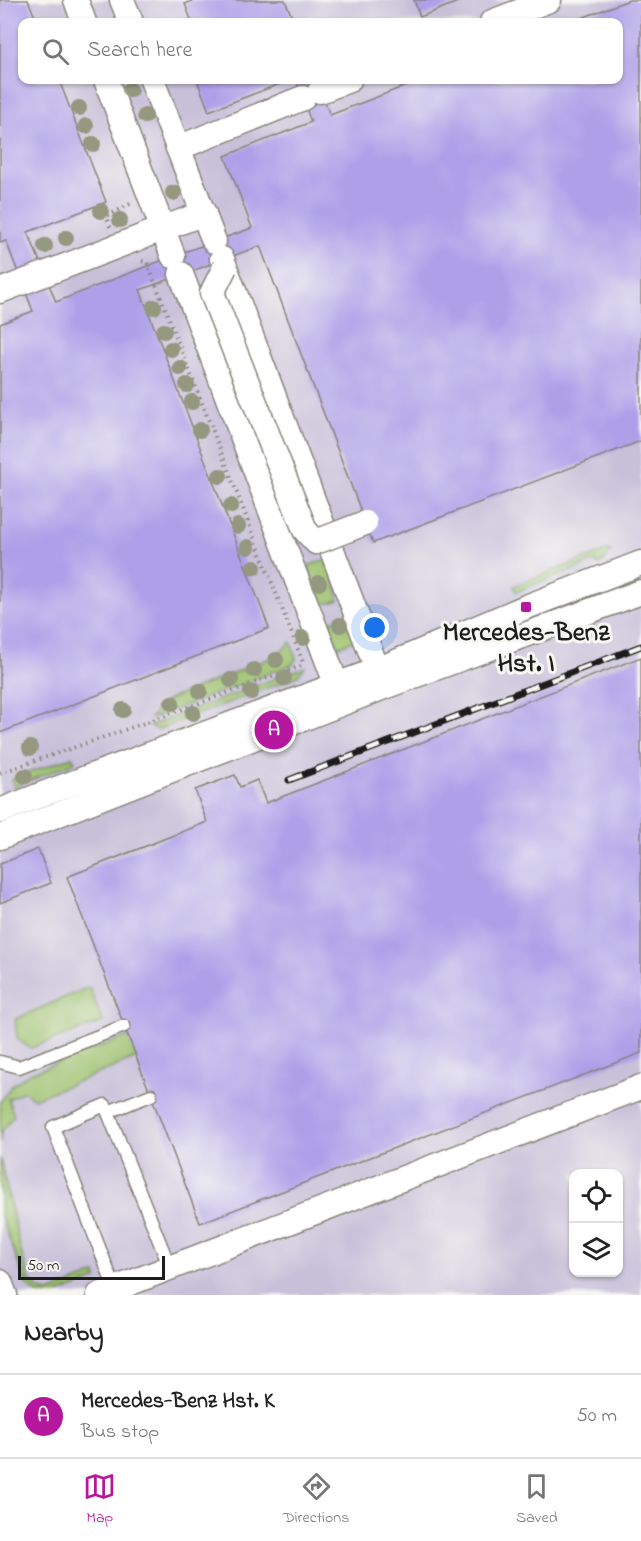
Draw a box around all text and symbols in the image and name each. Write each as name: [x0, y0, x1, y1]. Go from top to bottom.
search box: [18, 18, 623, 84]
icon: search: [39, 35, 72, 68]
text: Search here: [87, 35, 192, 67]
marker: Mercedes-Benz Hst. I: [519, 600, 533, 614]
your location: [360, 613, 389, 642]
place label: Mercedes-Benz Hst. I: [443, 614, 610, 684]
pin: A: [254, 708, 294, 752]
map controls: [569, 1169, 623, 1277]
button: locate: [569, 1169, 623, 1223]
button: layers: [569, 1223, 623, 1277]
scale bar: [18, 1253, 165, 1280]
text: 50 m: [27, 1254, 59, 1278]
text: Nearby: [24, 1315, 103, 1353]
text: Mercedes-Benz Hst. K: [81, 1386, 275, 1418]
text: A: [37, 1402, 50, 1431]
text: 50 m: [576, 1402, 617, 1431]
text: Bus stop: [81, 1418, 159, 1447]
tab: Map: [83, 1470, 116, 1530]
tab: Directions: [283, 1470, 349, 1530]
tab: Saved: [516, 1470, 558, 1530]

